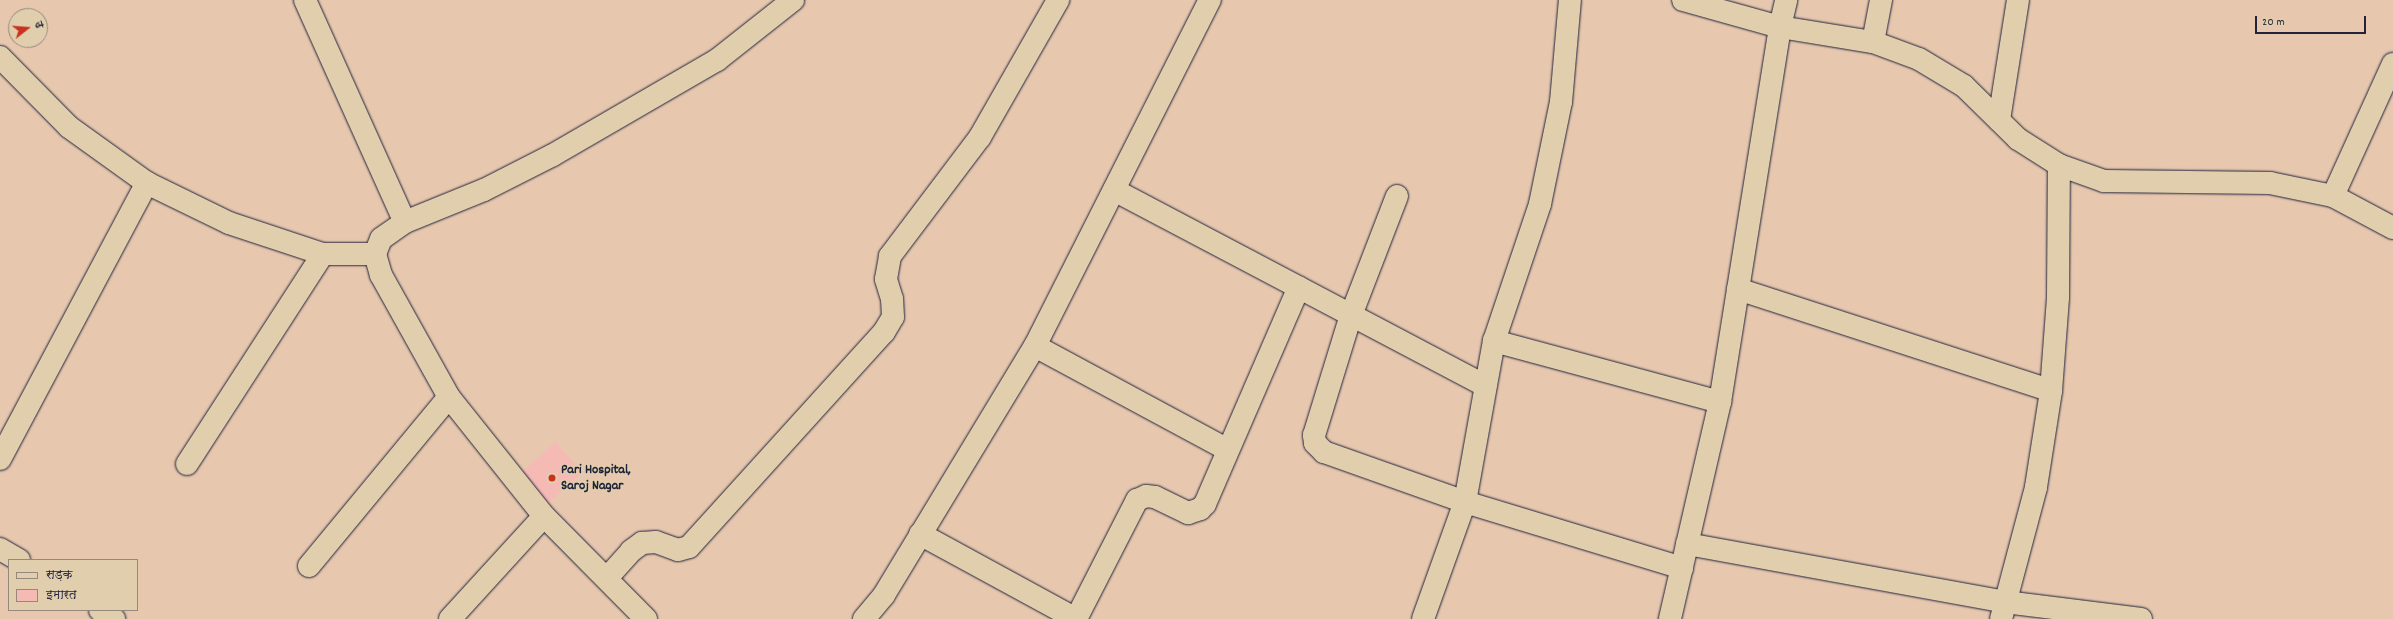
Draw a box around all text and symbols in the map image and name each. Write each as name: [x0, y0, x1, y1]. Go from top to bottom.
north arrow: [8, 8, 48, 48]
scale bar: [2257, 8, 2368, 34]
text: 20 m: [2262, 14, 2285, 31]
text: उ: [30, 19, 47, 30]
place label: Pari Hospital, Saroj Nagar: [561, 462, 631, 494]
marker: Pari Hospital, Saroj Nagar: [546, 472, 558, 484]
legend: [8, 559, 138, 611]
text: सड़क: [46, 567, 73, 584]
text: इमारत: [46, 587, 76, 604]

